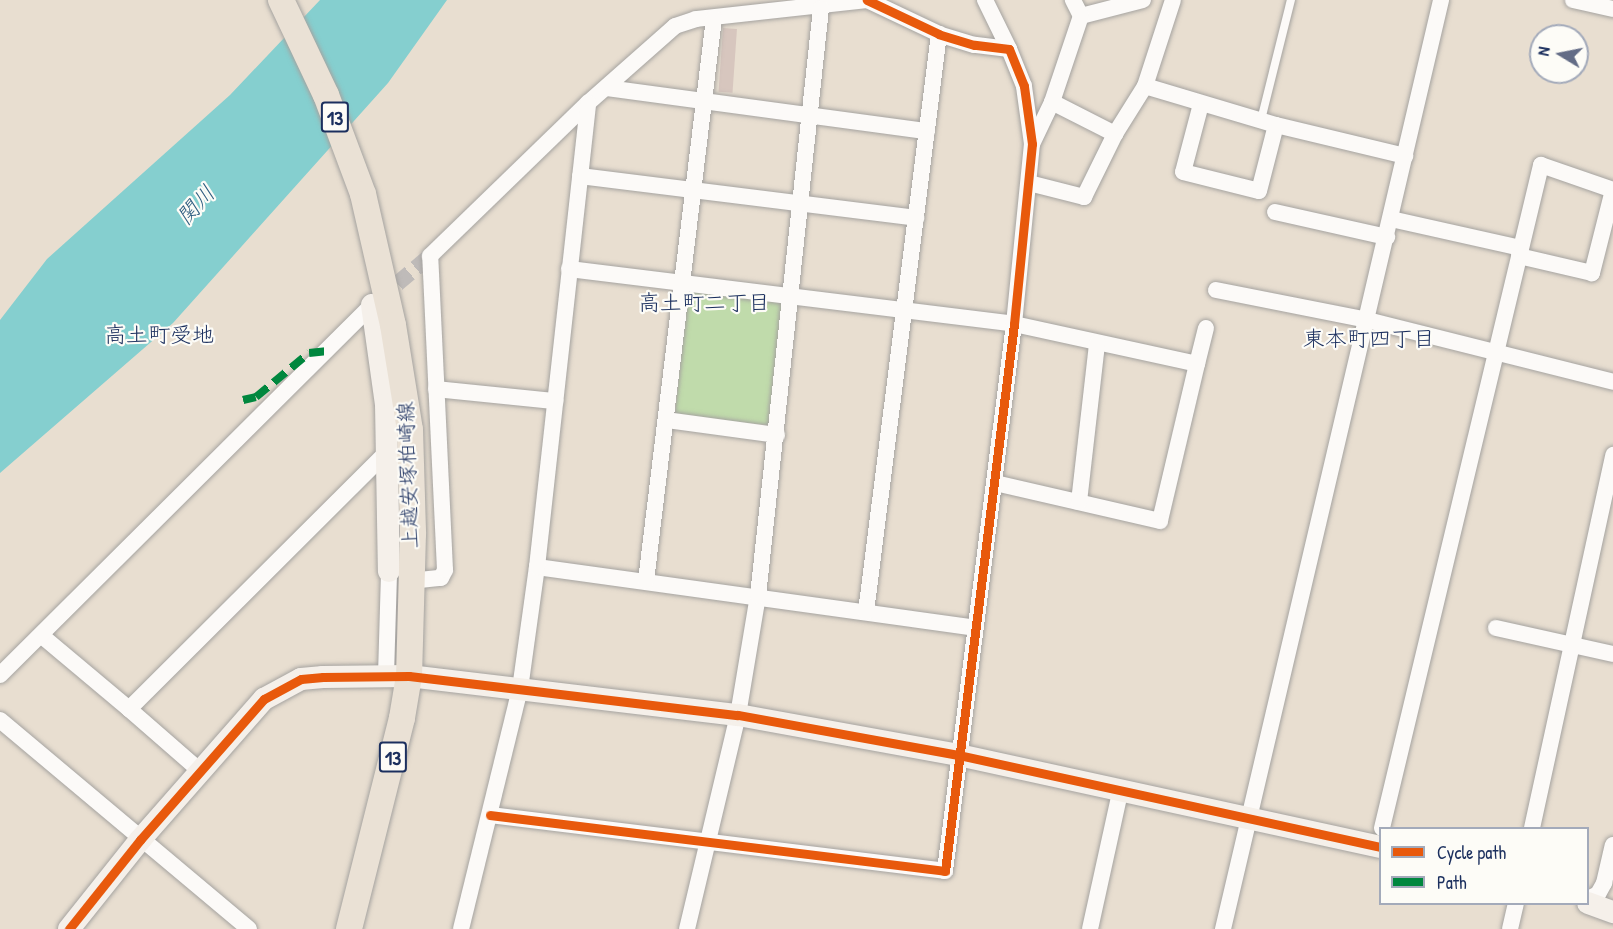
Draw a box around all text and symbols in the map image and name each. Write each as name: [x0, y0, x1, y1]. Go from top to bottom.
north arrow: [1529, 24, 1589, 84]
text: N: [1532, 45, 1555, 57]
road number: 13: [320, 100, 350, 134]
water label: 関川: [171, 180, 221, 230]
district label: 高土町二丁目: [638, 290, 770, 316]
district label: 高土町受地: [104, 322, 214, 348]
district label: 東本町四丁目: [1303, 326, 1435, 352]
street label: 上越安塚柏崎線: [393, 401, 423, 549]
road number: 13: [378, 740, 408, 774]
legend: [1379, 827, 1589, 905]
text: Cycle path: [1437, 840, 1506, 865]
text: Path: [1437, 870, 1466, 895]

